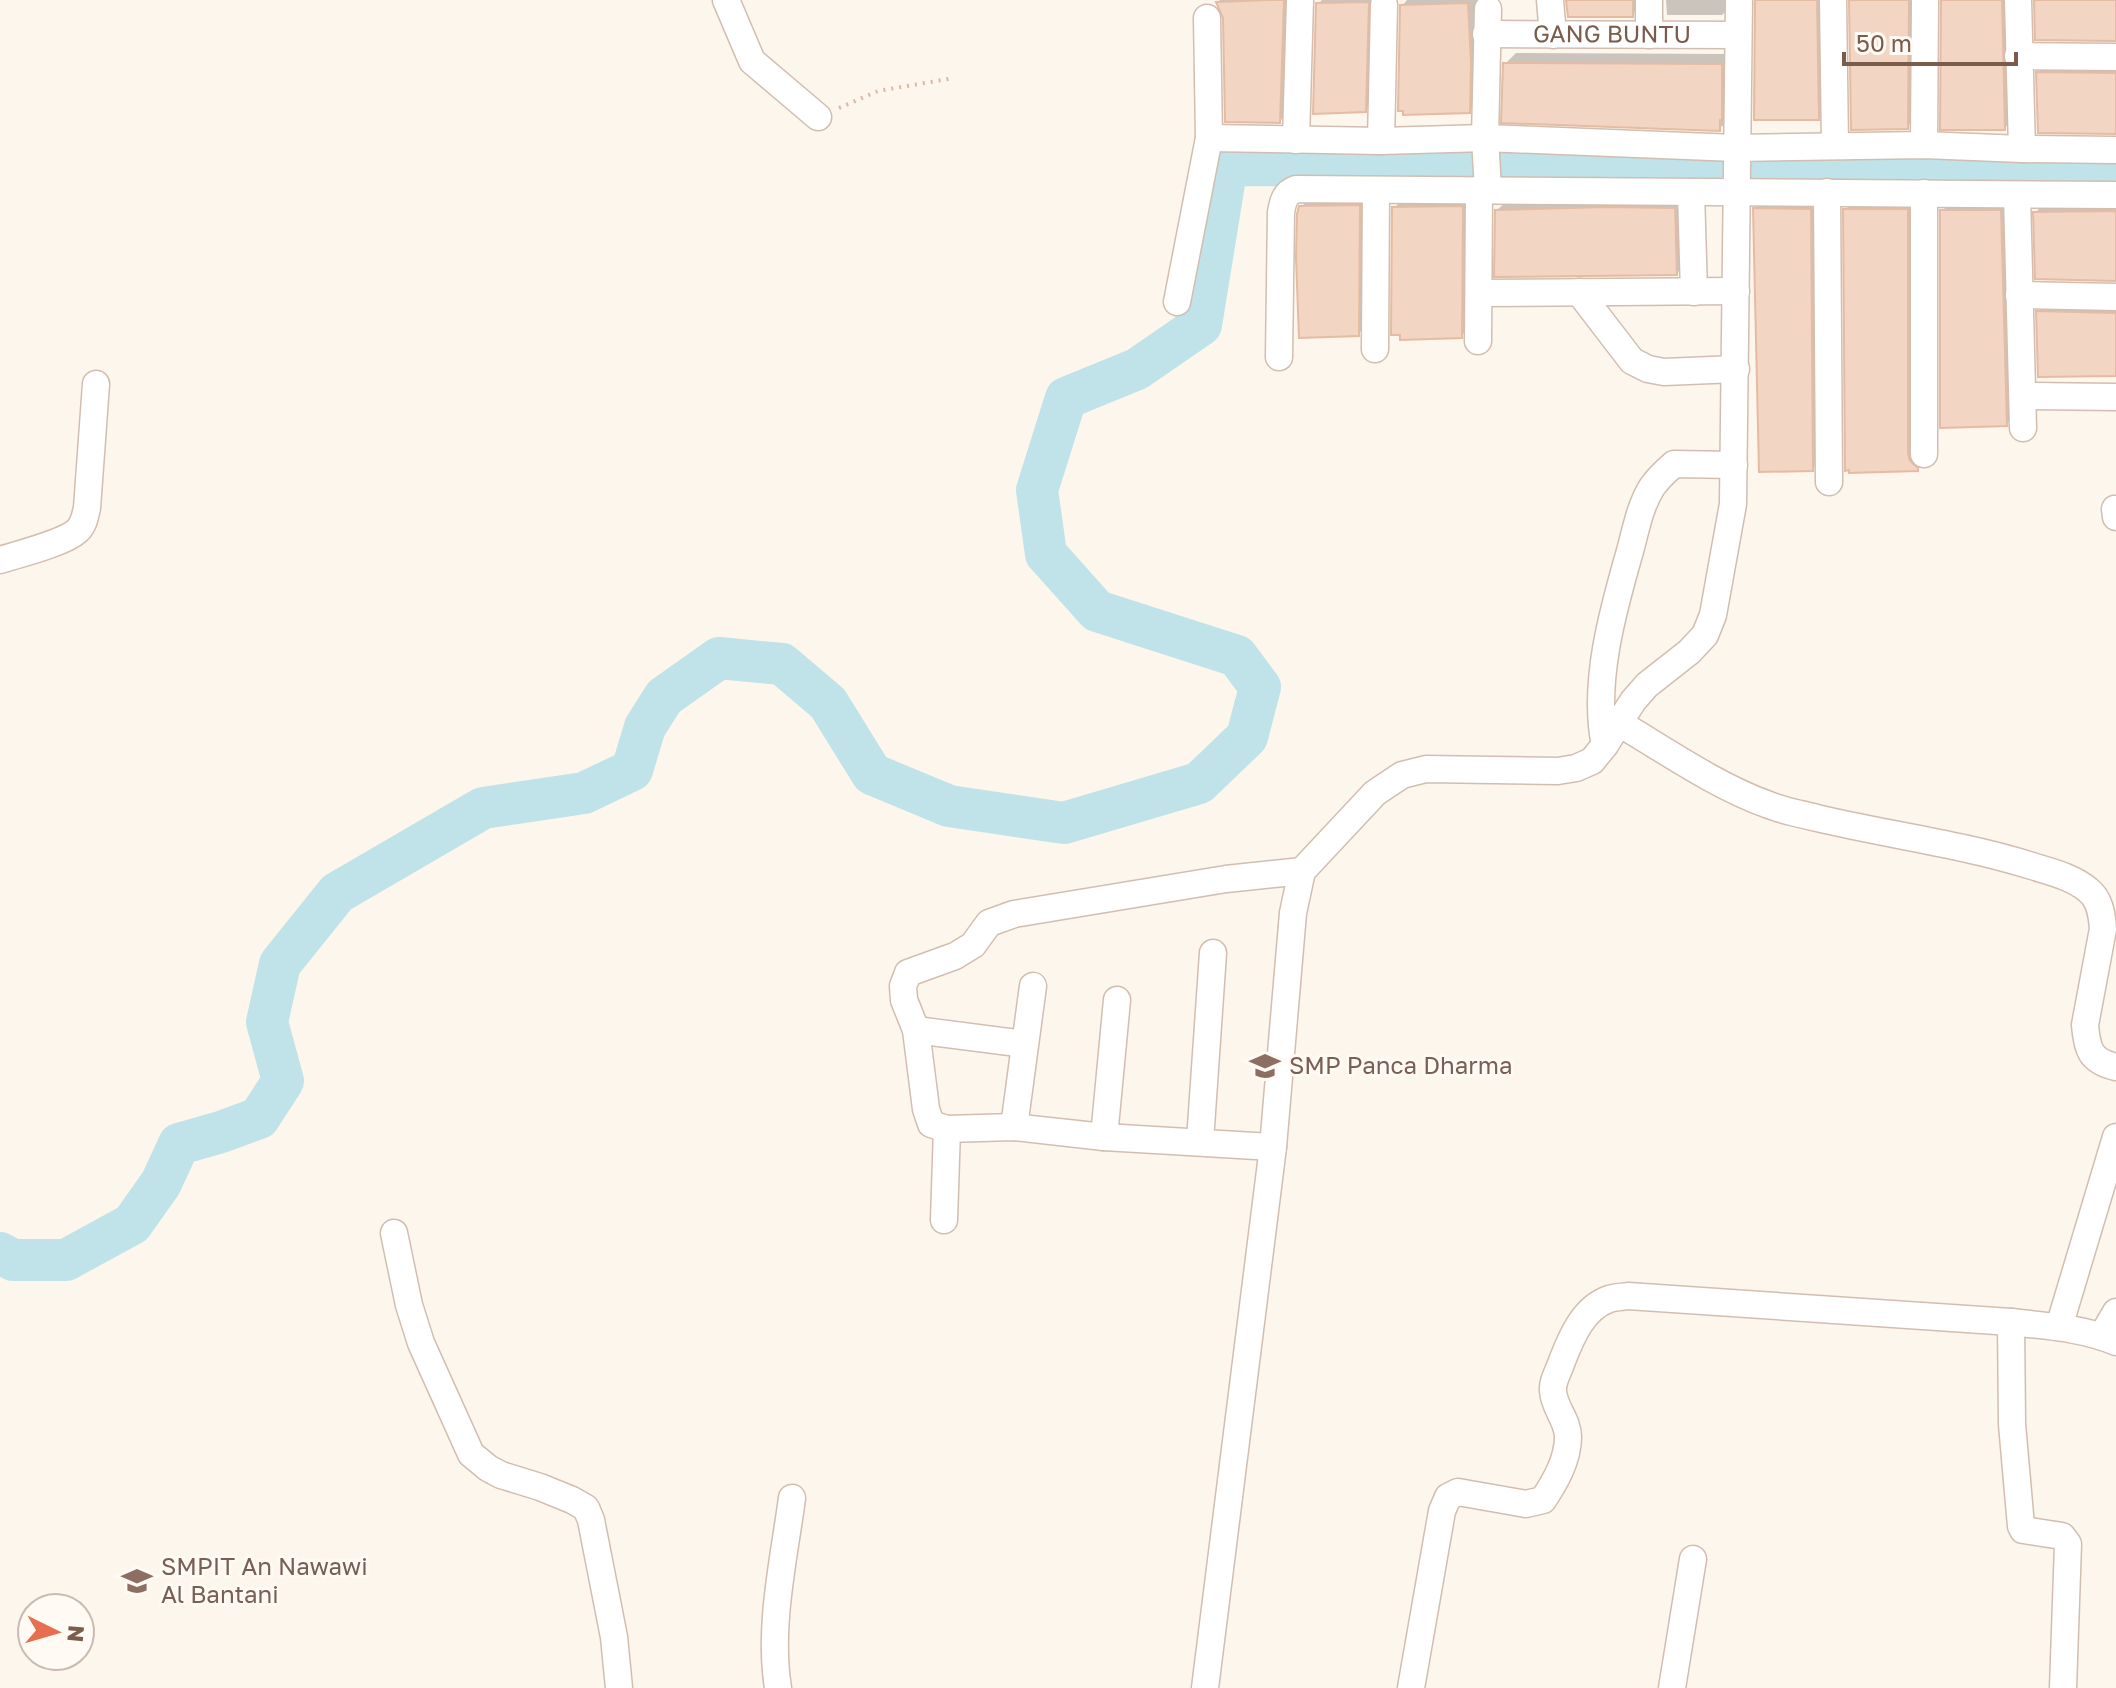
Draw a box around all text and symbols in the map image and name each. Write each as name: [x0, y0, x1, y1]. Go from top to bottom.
scale bar: [1844, 16, 2016, 66]
street label: GANG BUNTU: [1533, 18, 1691, 48]
text: 50 m: [1856, 28, 1912, 57]
school or university icon: SMP Panca Dharma: [1248, 1049, 1282, 1083]
place label: SMP Panca Dharma: [1289, 1050, 1512, 1079]
place label: SMPIT An Nawawi Al Bantani: [161, 1551, 368, 1608]
school or university icon: SMPIT An Nawawi Al Bantani: [120, 1564, 154, 1598]
north arrow: [16, 1592, 96, 1672]
text: N: [62, 1624, 91, 1643]

